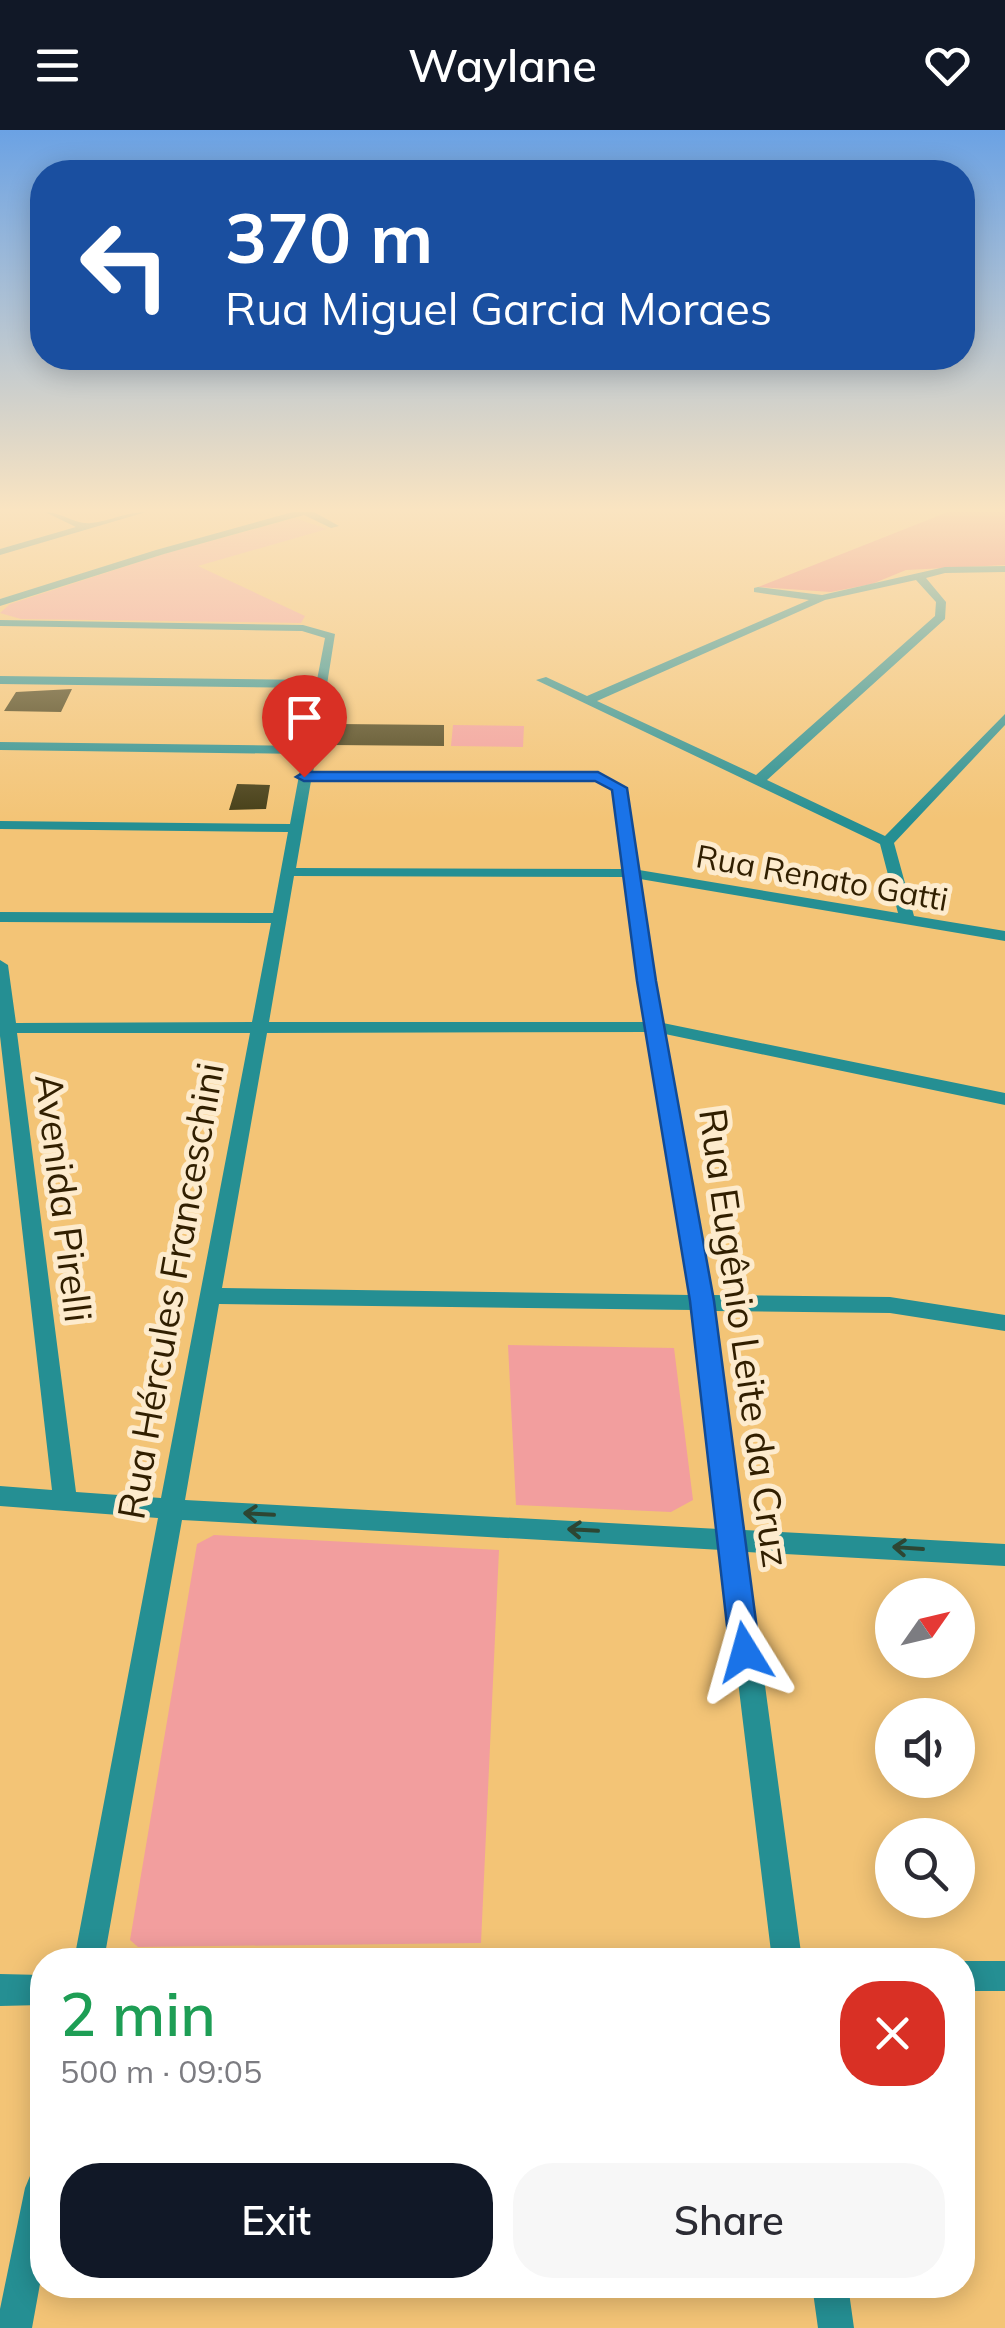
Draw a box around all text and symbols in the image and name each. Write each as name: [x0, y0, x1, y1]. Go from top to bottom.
text: Waylane: [408, 37, 597, 93]
icon: menu: [30, 38, 85, 93]
icon: heart: [920, 38, 975, 93]
text: 370 m: [225, 193, 433, 281]
icon: left: [60, 200, 190, 330]
text: Rua Miguel Garcia Moraes: [225, 280, 772, 336]
pin: [262, 675, 347, 778]
icon: arrive: [277, 690, 332, 745]
street label: Rua Renato Gatti: [693, 835, 951, 919]
street label: Rua Hércules Franceschini: [106, 1059, 234, 1523]
street label: Avenida Pirelli: [25, 1071, 103, 1325]
street label: Rua Eugênio Leite da Cruz: [689, 1105, 801, 1570]
one-way arrow: [243, 1504, 275, 1523]
one-way arrow: [568, 1520, 600, 1539]
one-way arrow: [892, 1538, 924, 1557]
north arrow: [875, 1578, 975, 1678]
map controls: [875, 1578, 975, 1918]
position arrow: [693, 1600, 797, 1704]
button: sound: [875, 1698, 975, 1798]
button: search: [875, 1818, 975, 1918]
text: 2 min: [60, 1976, 216, 2051]
button: close: [840, 1981, 945, 2086]
text: 500 m · 09:05: [60, 2051, 262, 2091]
button: Exit: [60, 2163, 493, 2278]
button: Share: [513, 2163, 945, 2278]

